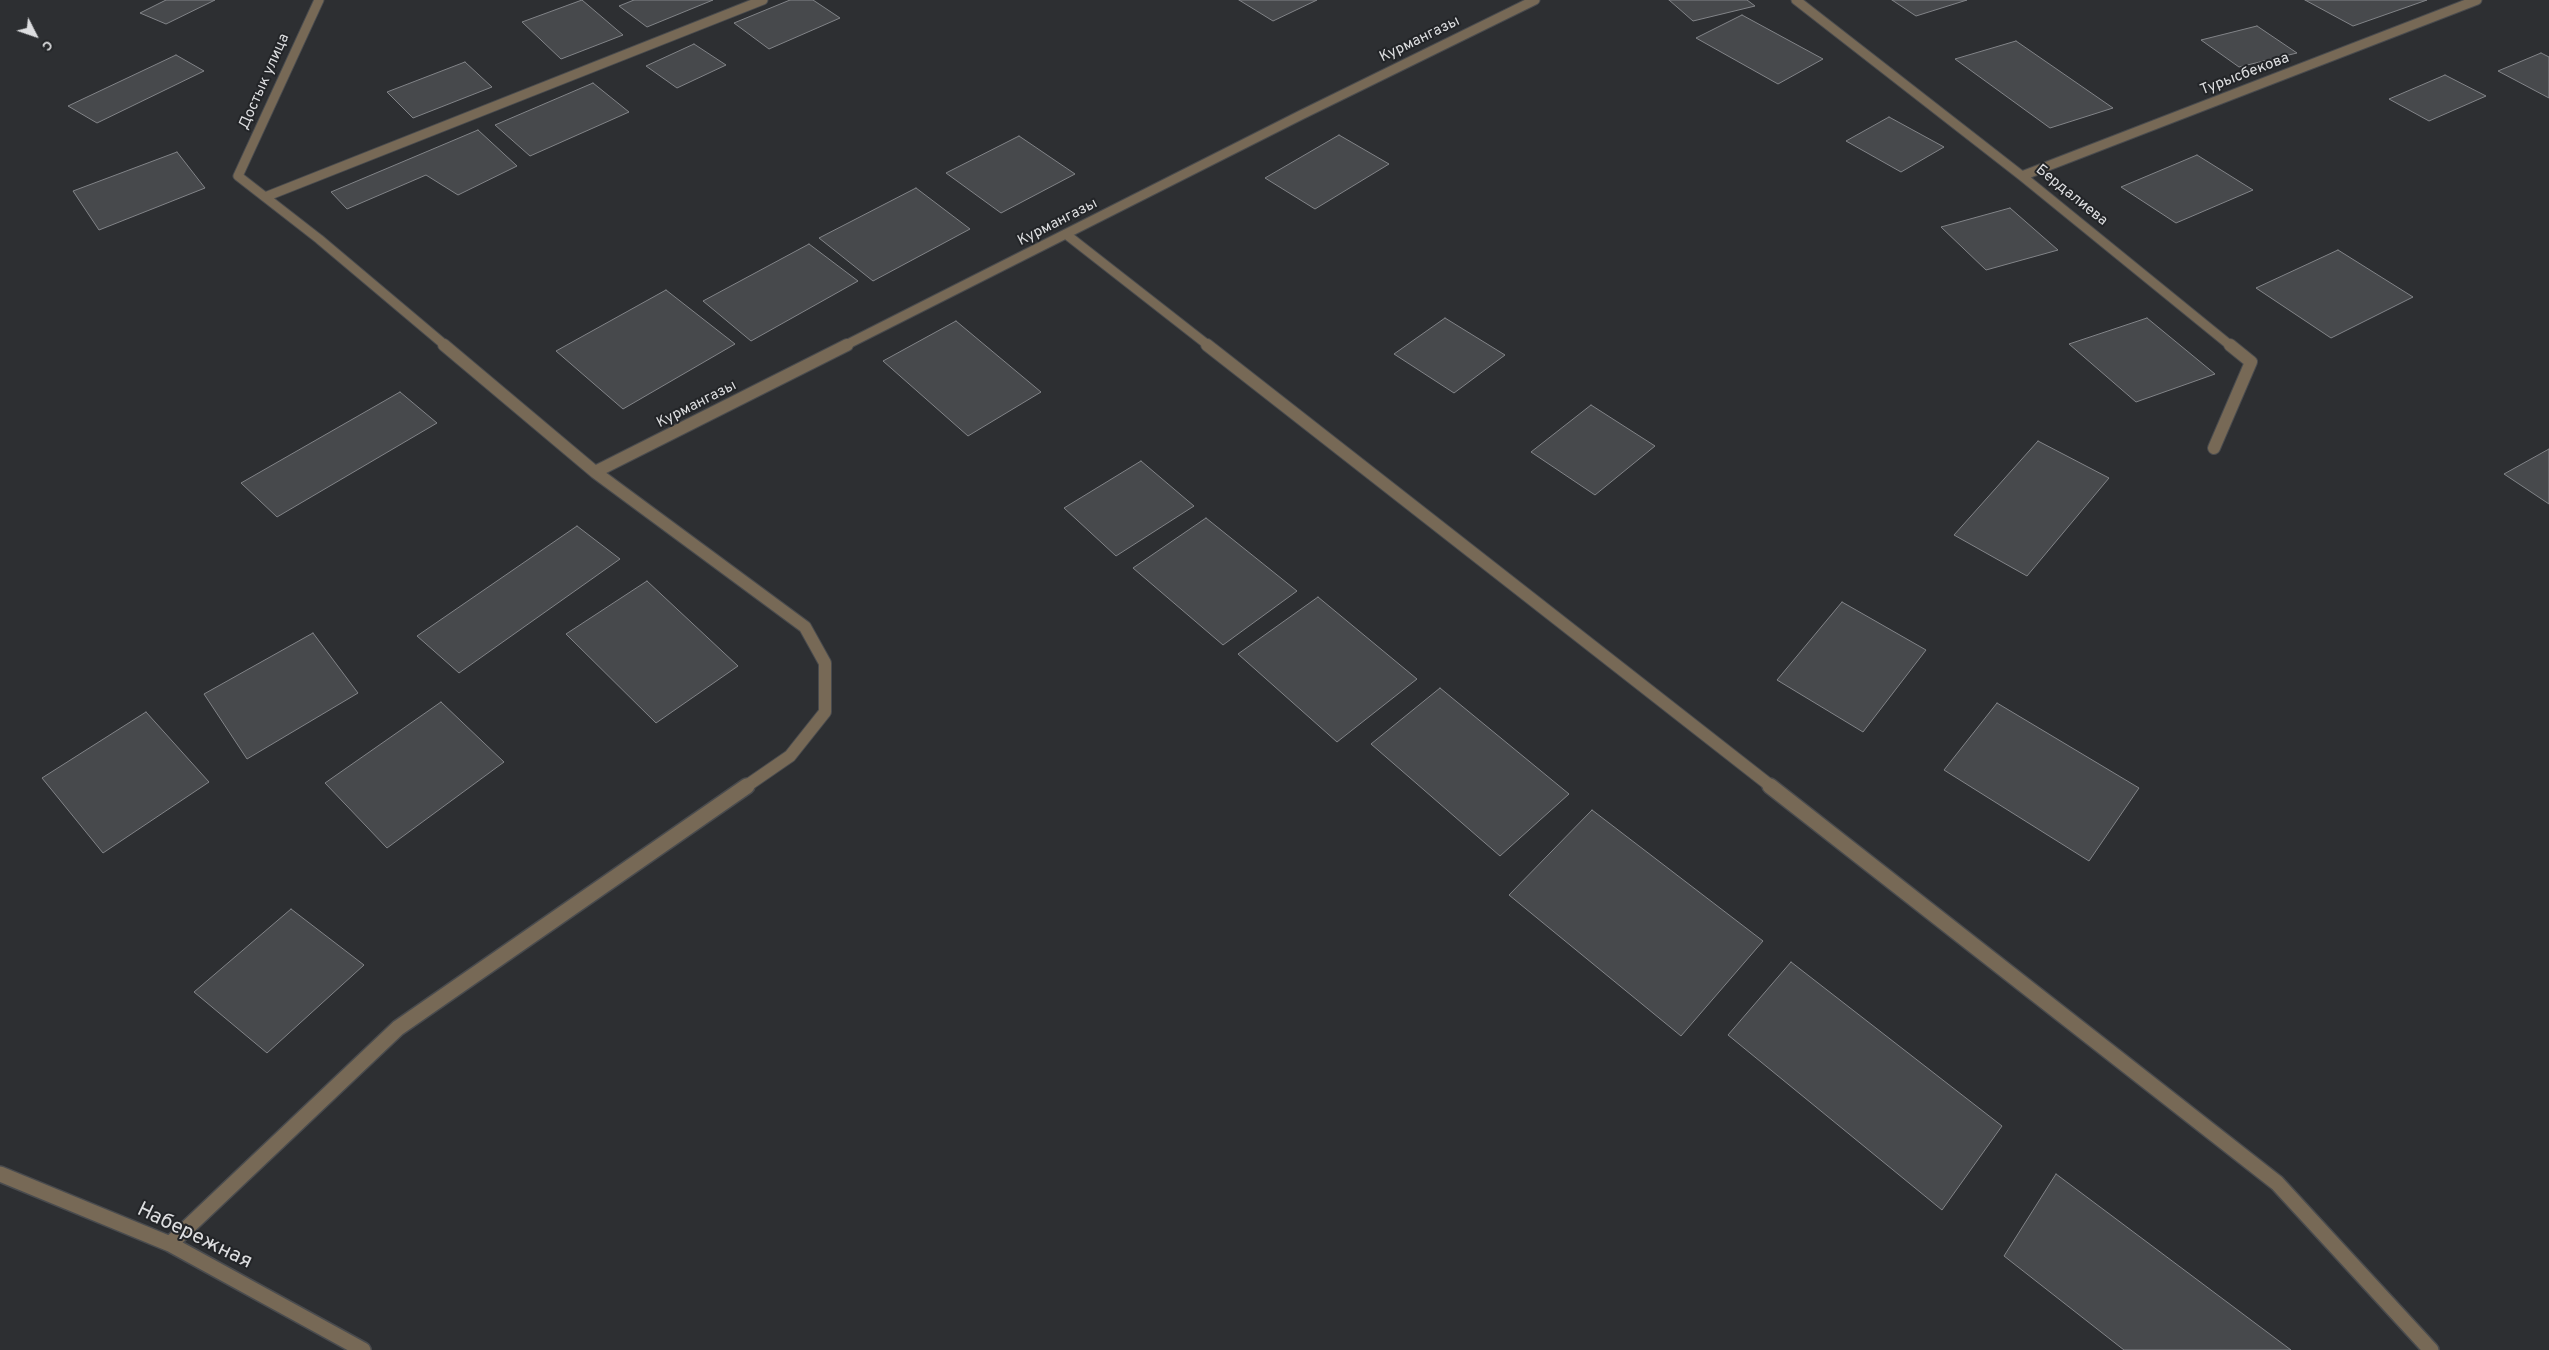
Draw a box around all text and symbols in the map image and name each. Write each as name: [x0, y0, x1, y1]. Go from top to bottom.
north arrow: [10, 10, 60, 60]
street label: Курмангазы: [1377, 13, 1463, 67]
street label: Достык улица: [236, 31, 294, 133]
text: С: [37, 36, 56, 54]
street label: Турысбекова: [2198, 50, 2292, 100]
street label: Бердалиева: [2031, 161, 2111, 231]
street label: Курмангазы: [1015, 195, 1101, 251]
street label: Курмангазы: [654, 377, 740, 433]
street label: Набережная: [132, 1198, 256, 1276]

